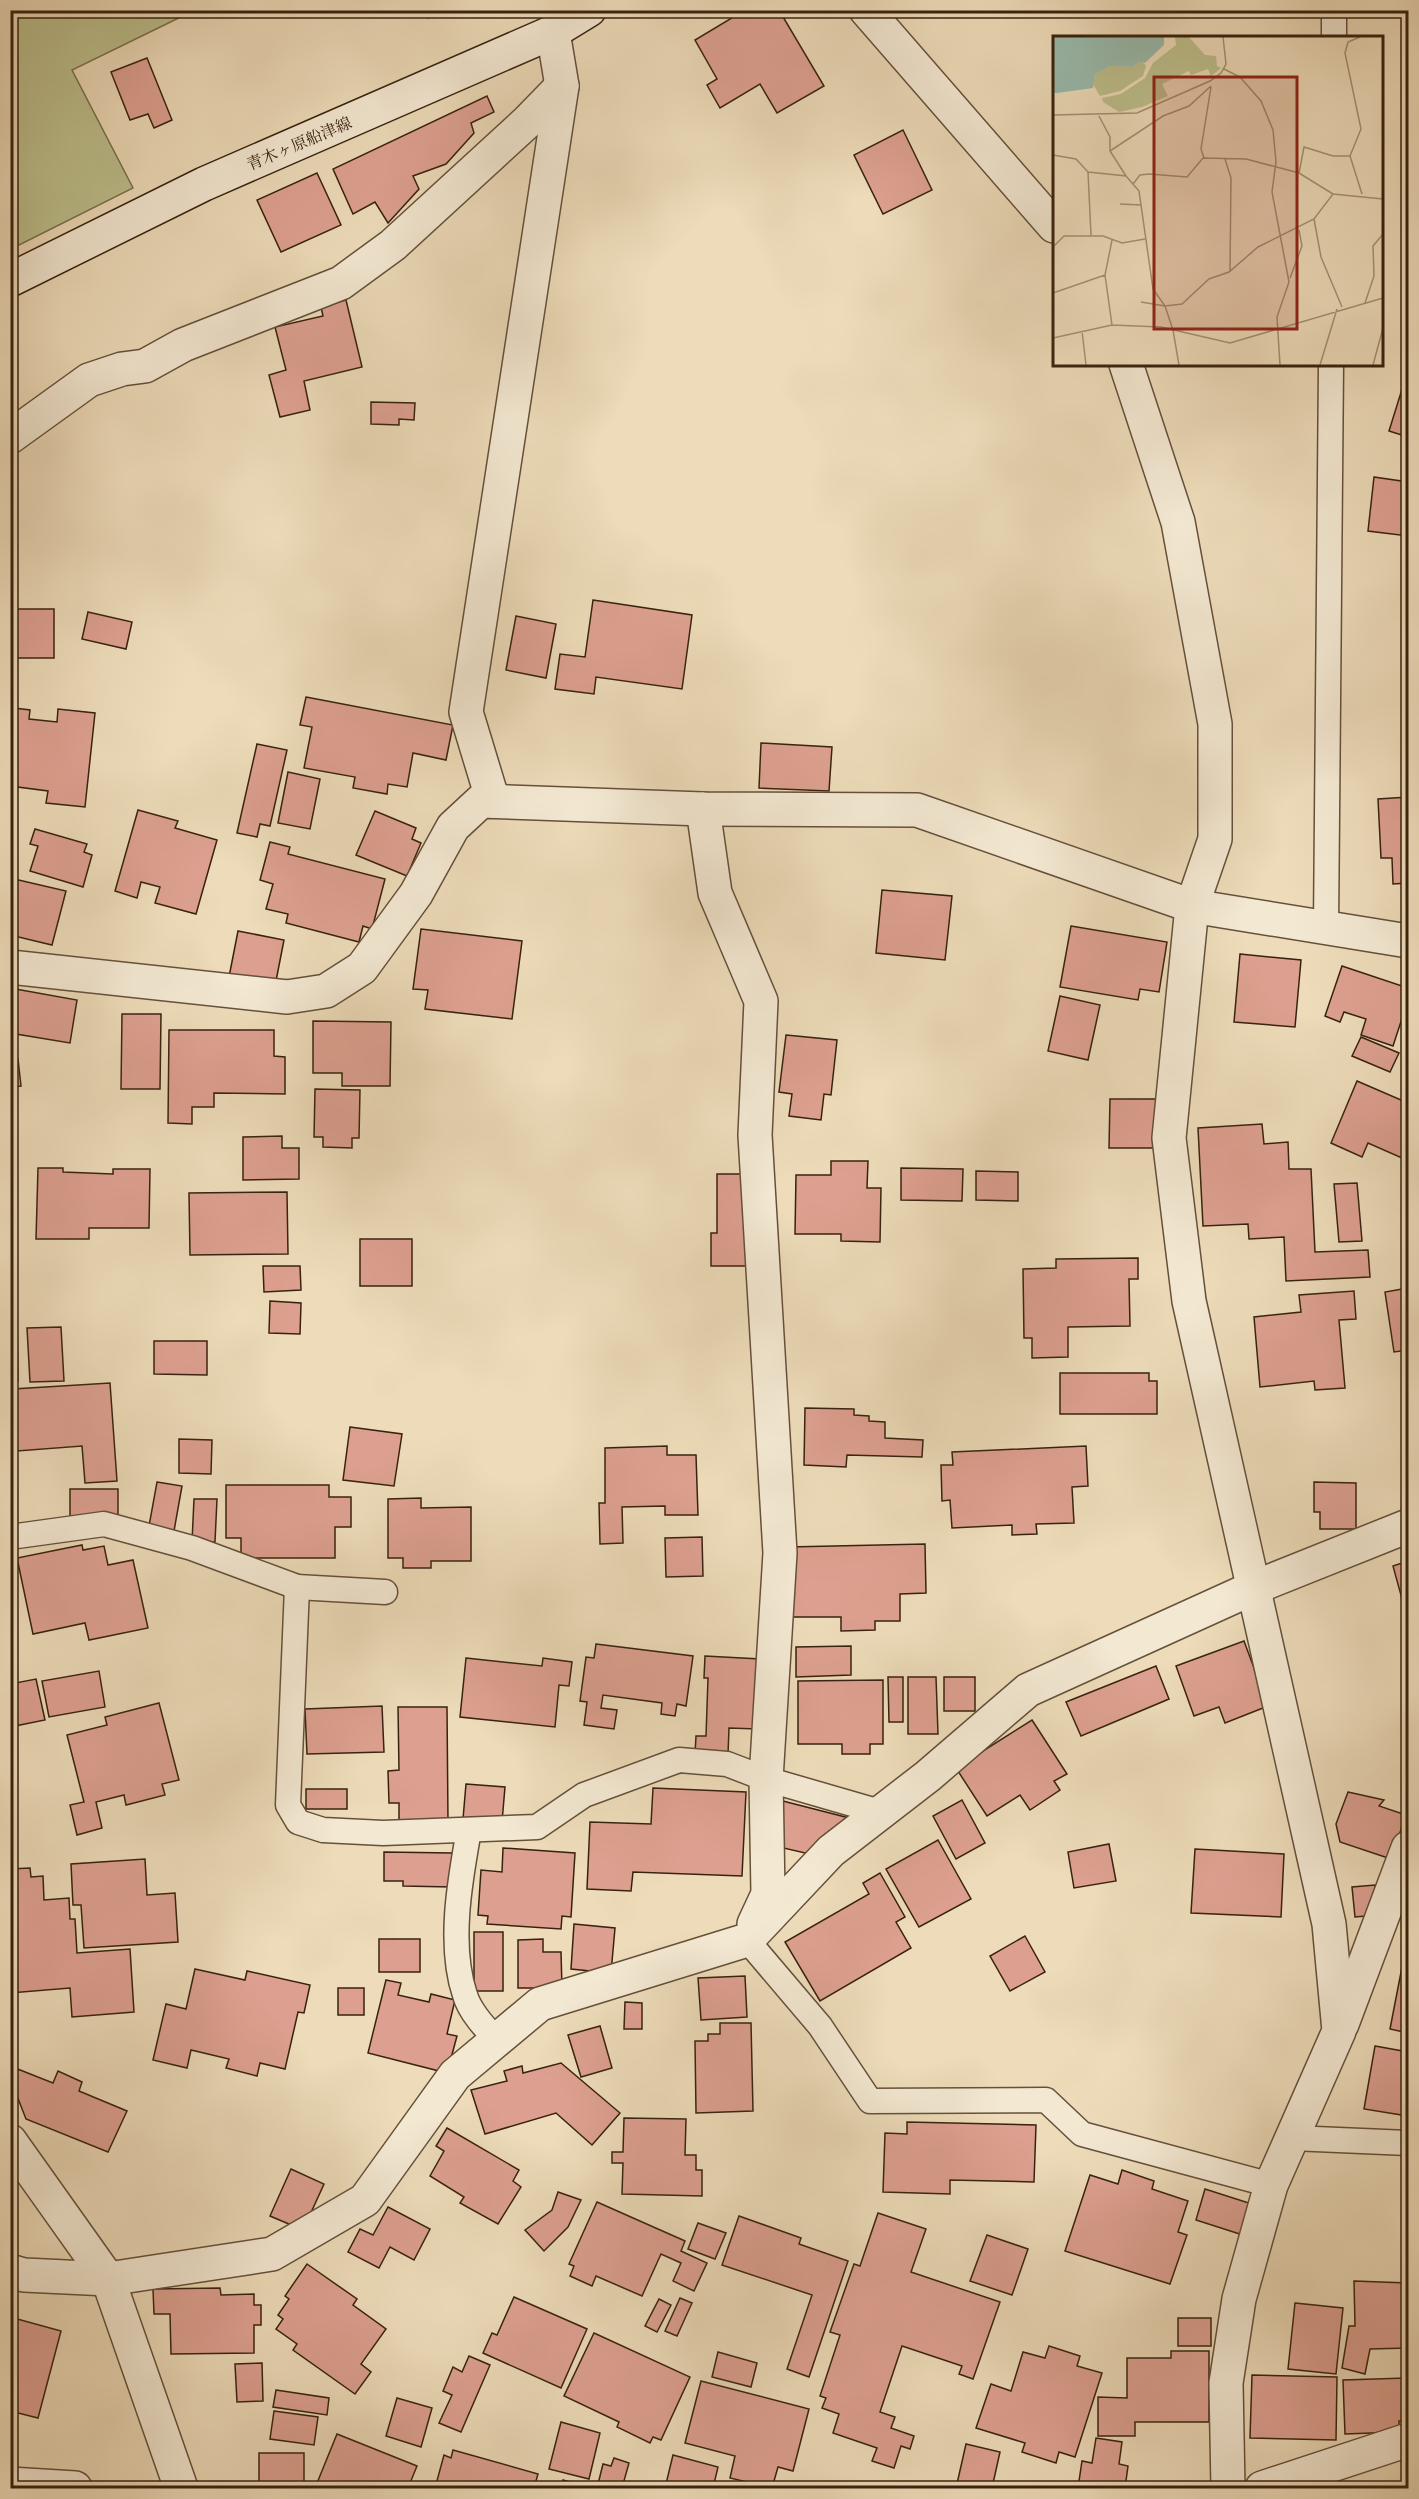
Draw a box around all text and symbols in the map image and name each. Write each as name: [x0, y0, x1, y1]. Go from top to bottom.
inset map: [1053, 36, 1383, 366]
street label: 青木ヶ原船津線: [244, 113, 354, 174]

